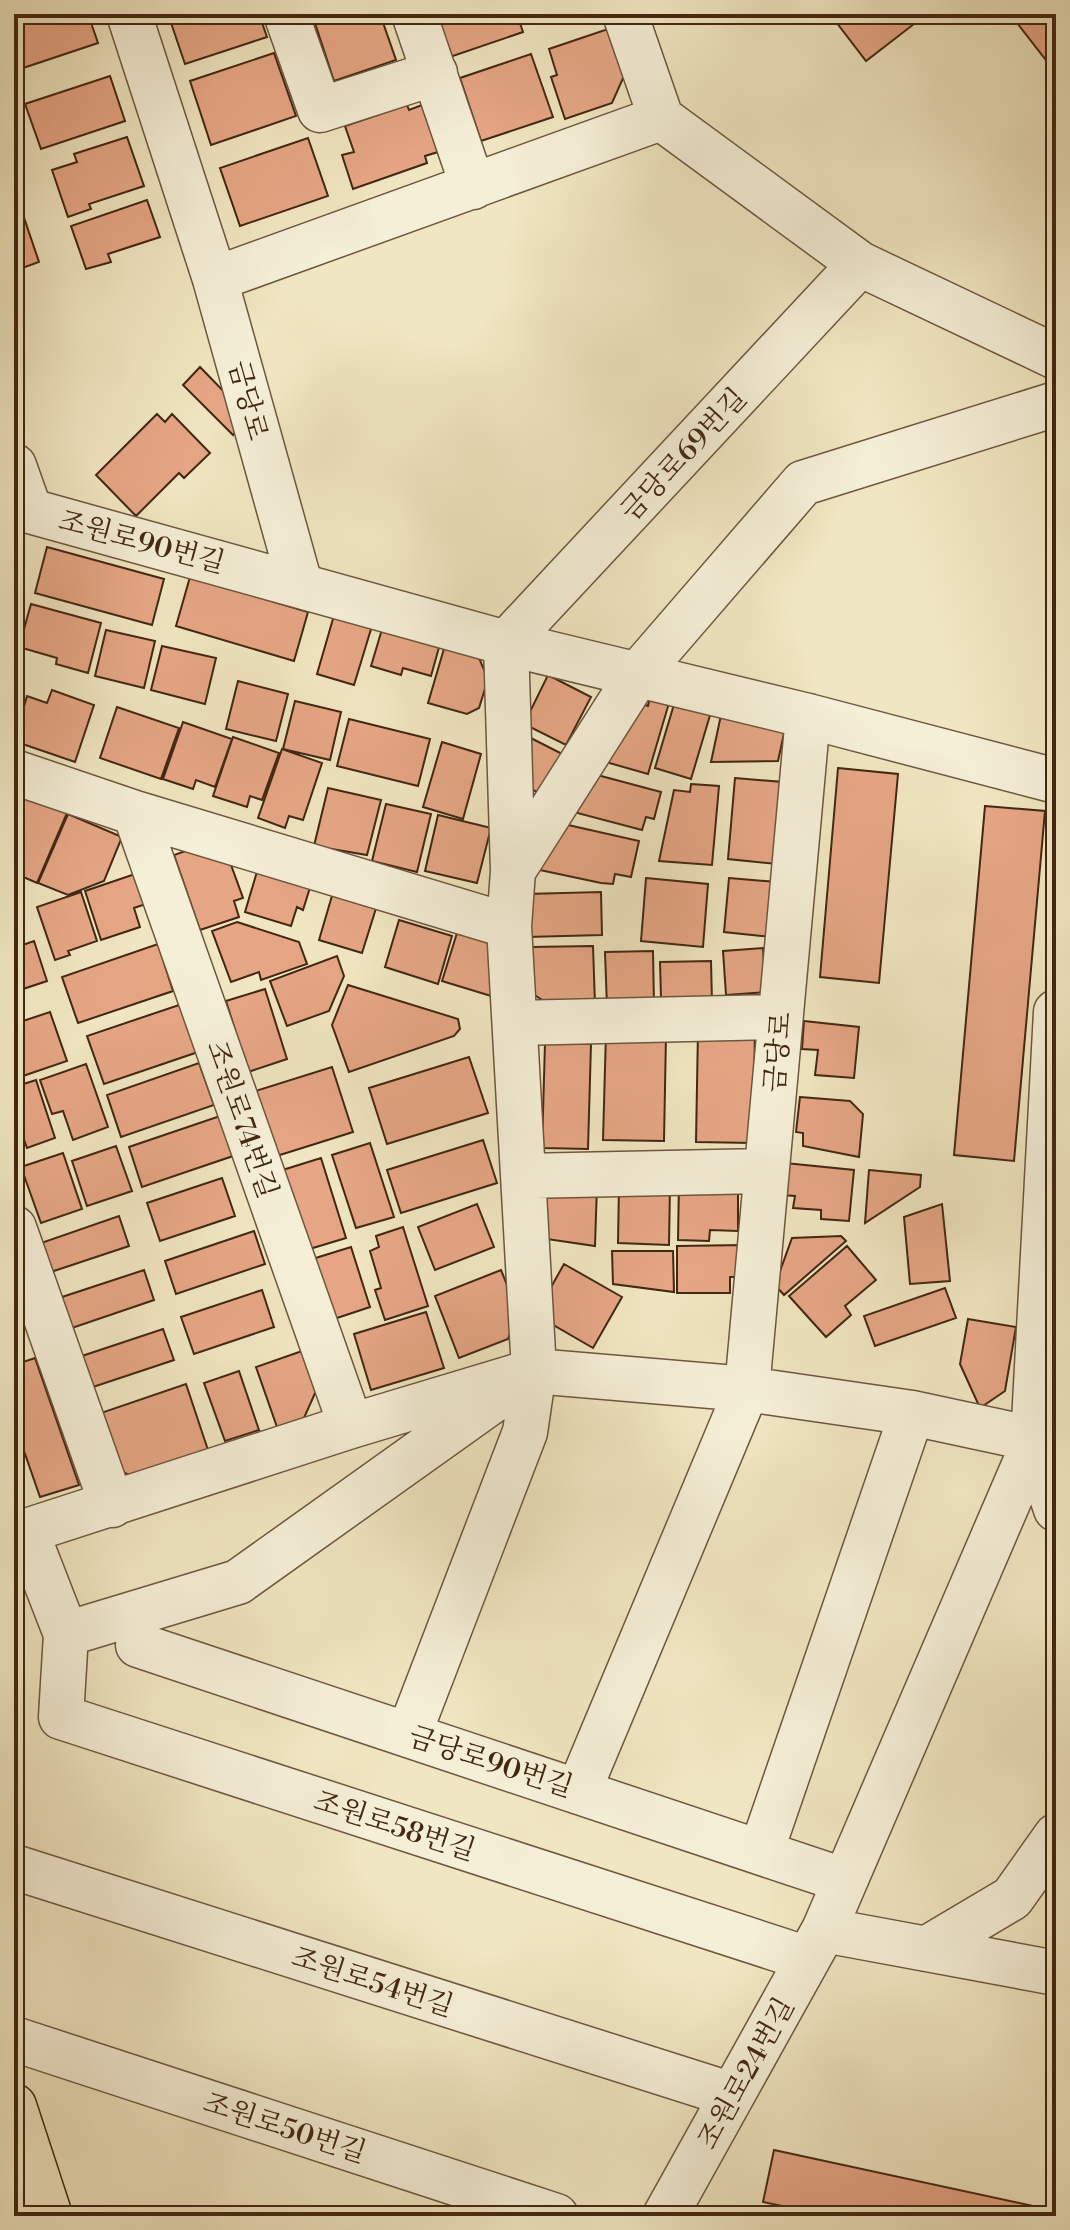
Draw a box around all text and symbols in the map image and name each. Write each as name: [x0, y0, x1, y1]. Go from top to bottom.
street label: 금당로: [220, 357, 275, 444]
street label: 금당로69번길: [614, 381, 755, 529]
street label: 조원로90번길: [55, 503, 229, 581]
street label: 금당로: [758, 1010, 799, 1094]
street label: 조원로74번길: [198, 1036, 285, 1203]
street label: 금당로90번길: [404, 1719, 577, 1805]
street label: 조원로58번길: [309, 1784, 480, 1869]
street label: 조원로54번길: [287, 1940, 458, 2025]
street label: 조원로24번길: [690, 1992, 802, 2156]
street label: 조원로50번길: [199, 2086, 370, 2171]

